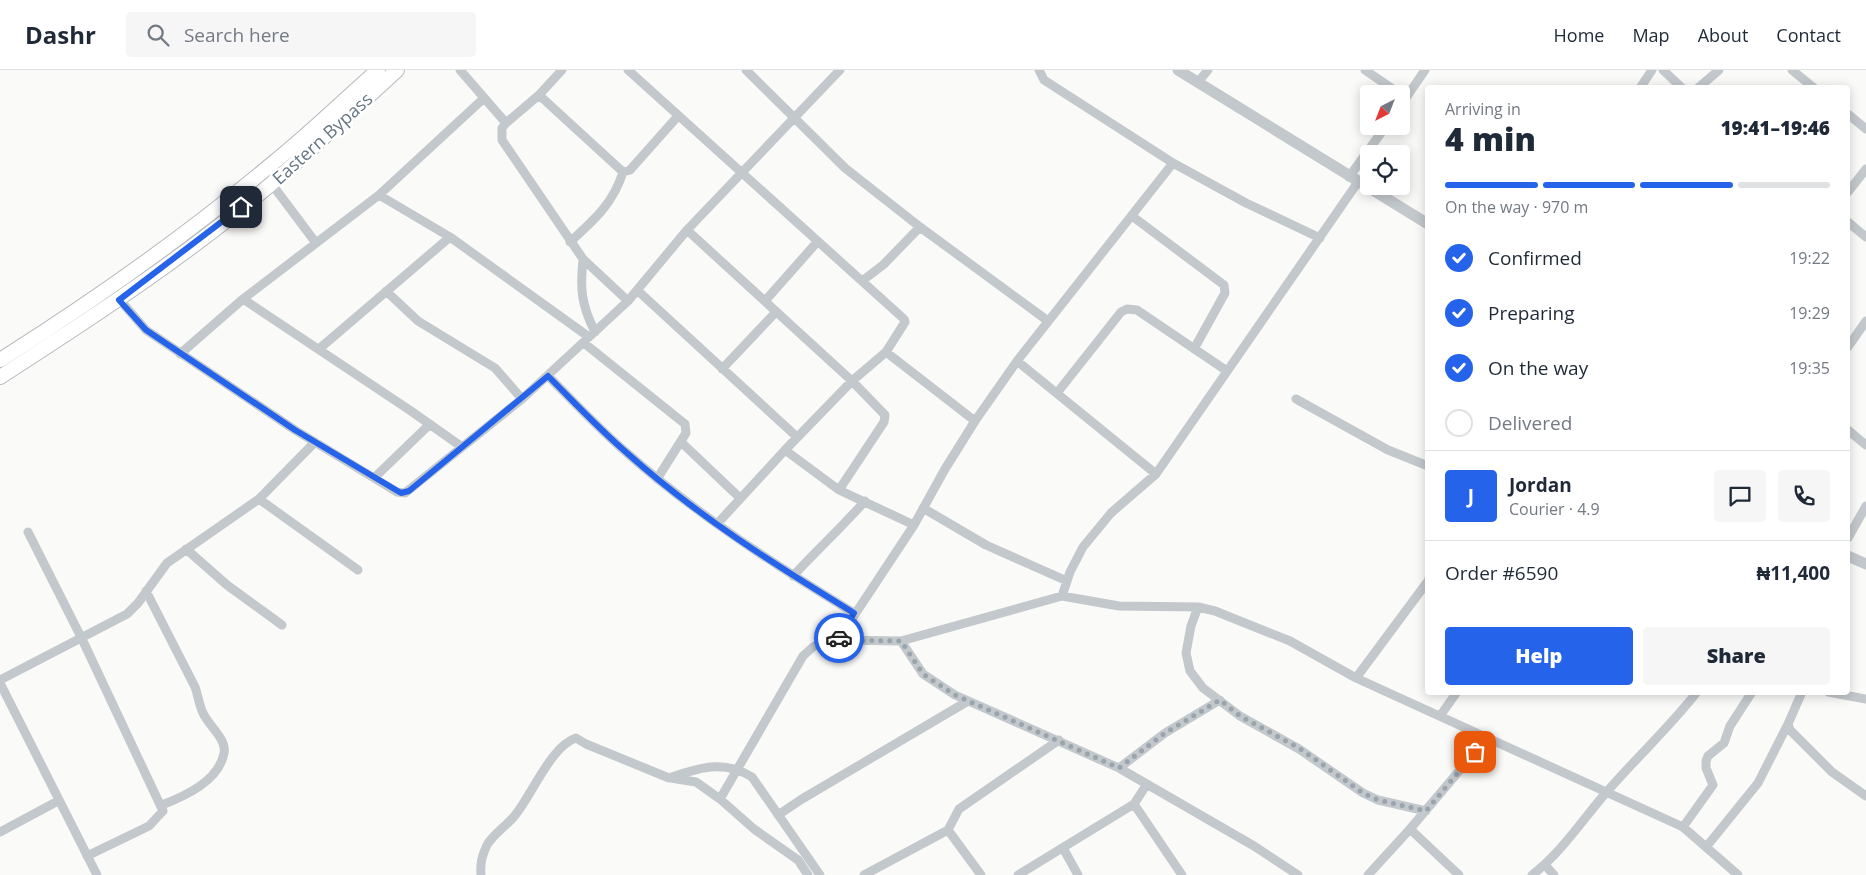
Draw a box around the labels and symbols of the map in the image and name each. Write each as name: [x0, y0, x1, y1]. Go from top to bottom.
north arrow: [1360, 85, 1410, 135]
street label: Eastern Bypass: [267, 87, 377, 189]
pin: [220, 186, 262, 228]
courier: [814, 613, 864, 663]
pin: [1454, 731, 1496, 773]

